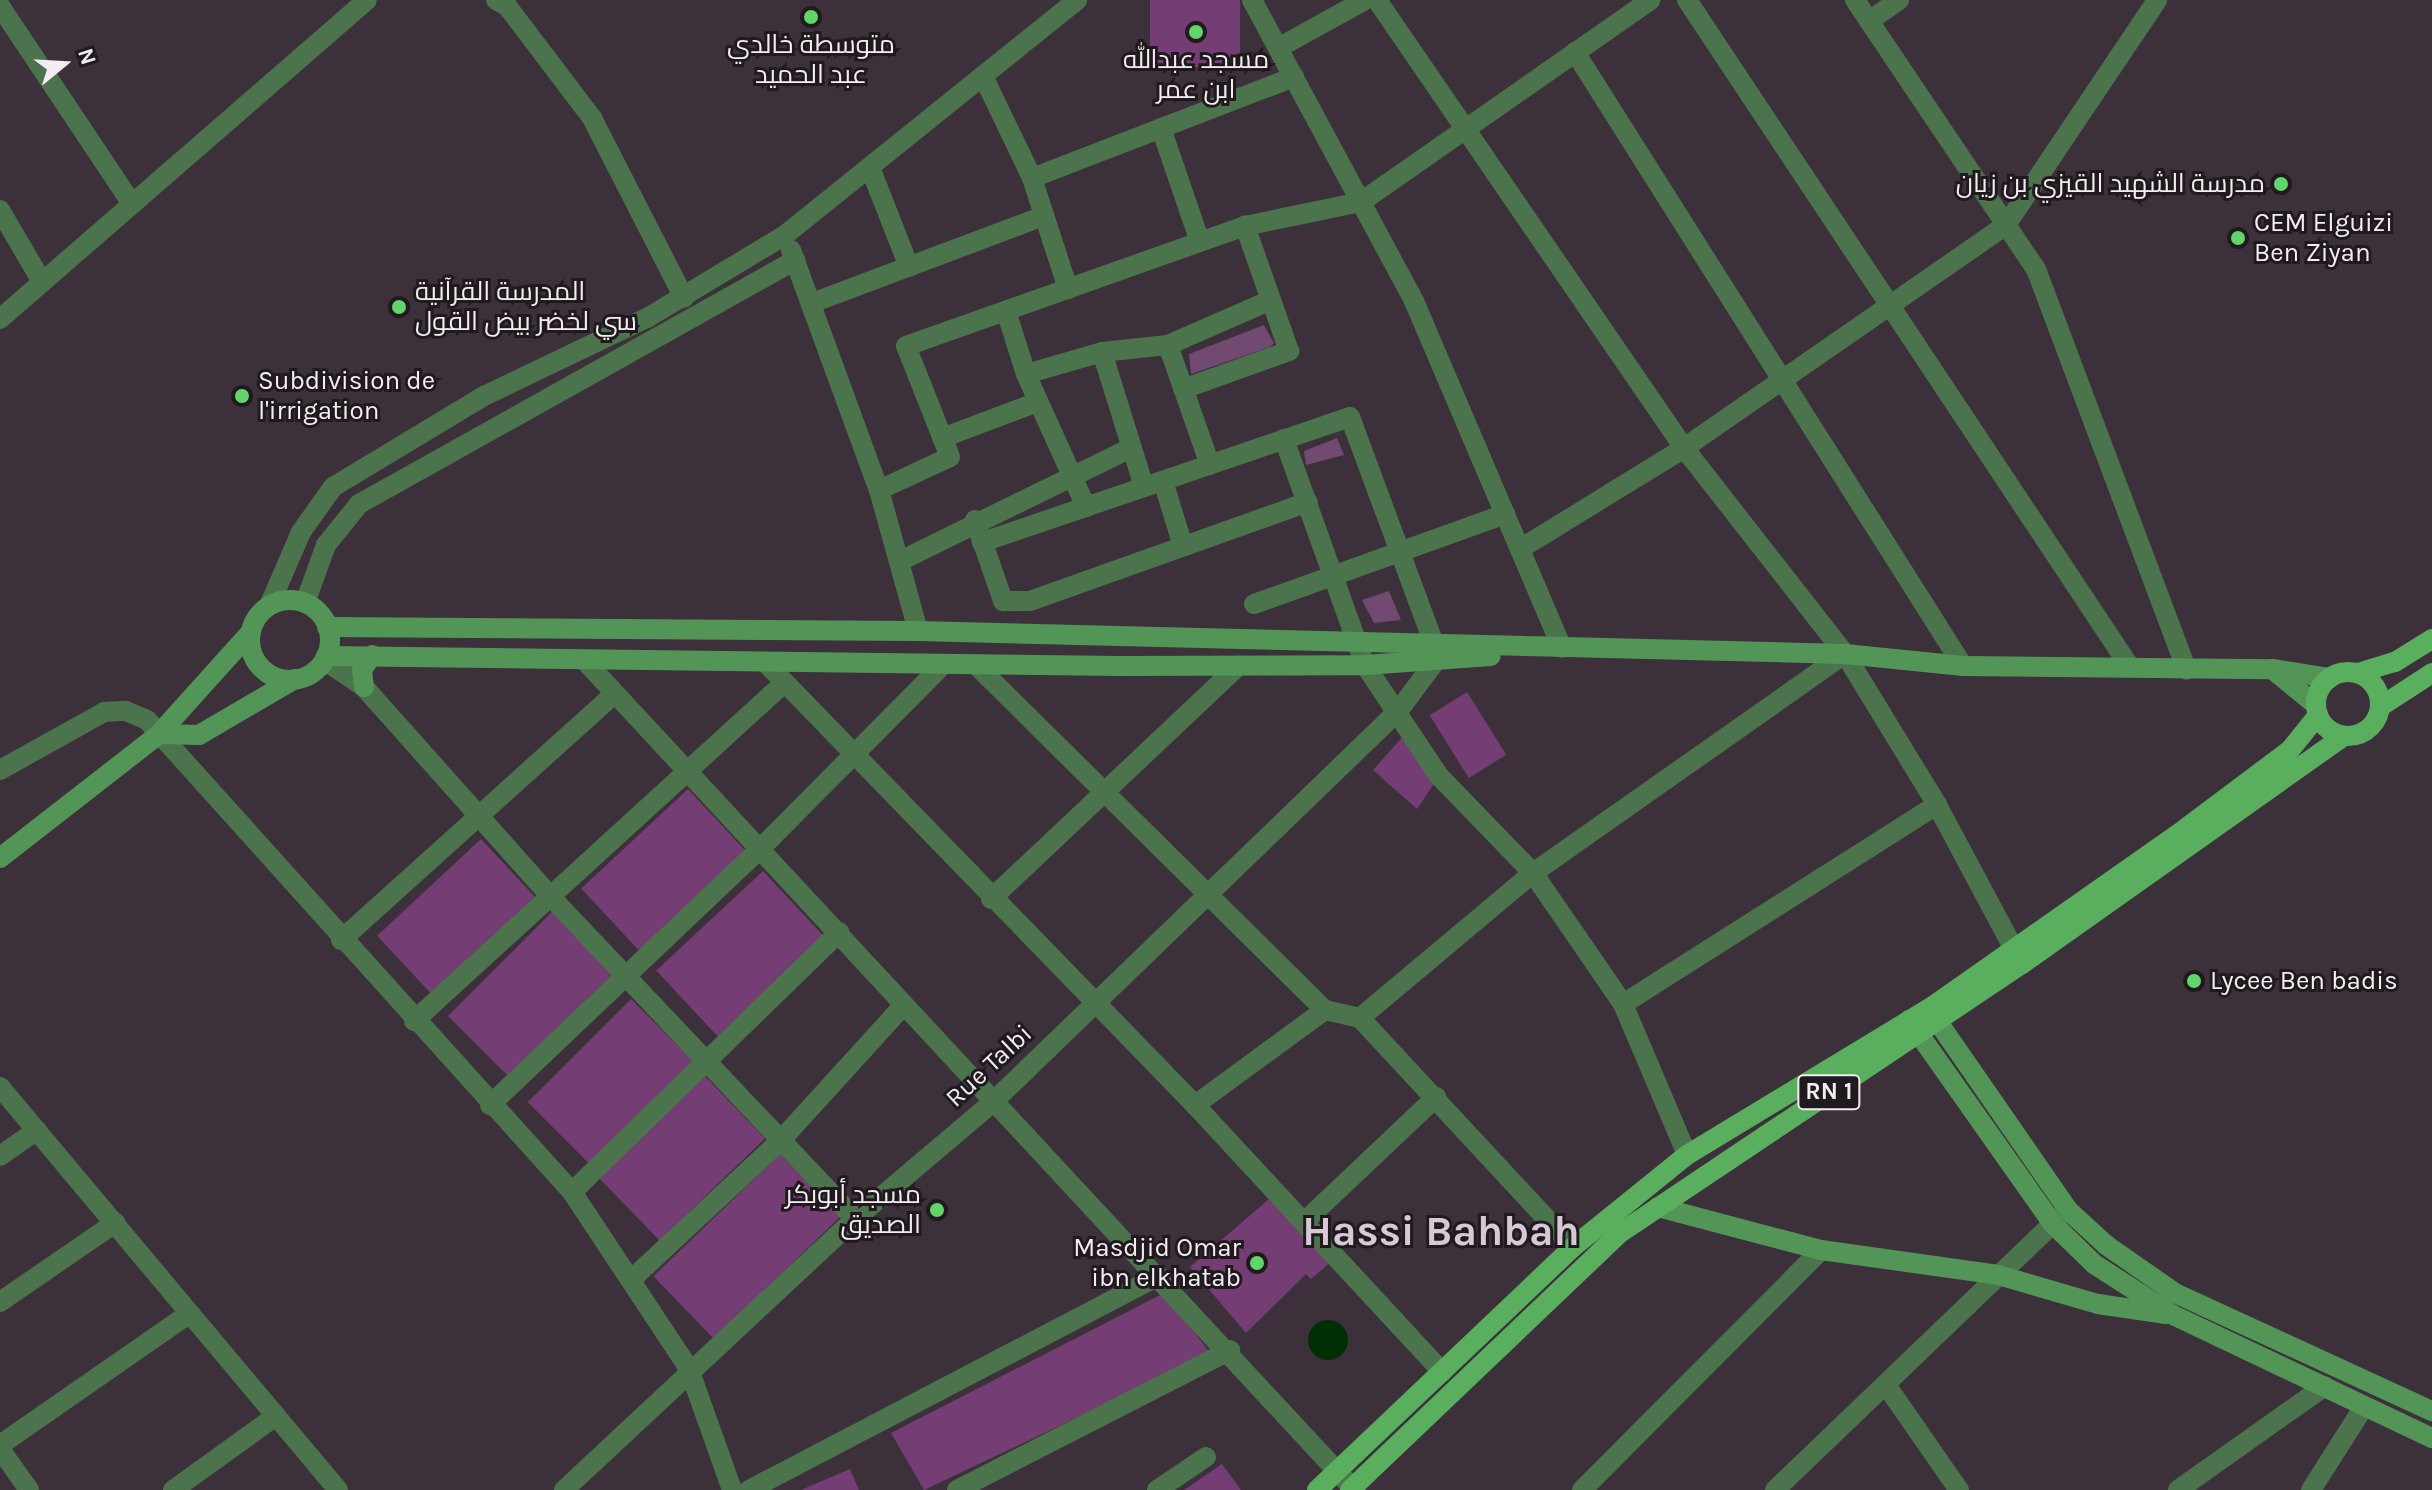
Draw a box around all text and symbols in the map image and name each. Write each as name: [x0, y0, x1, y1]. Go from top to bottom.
marker: متوسطة خالدي عبد الحميد: [802, 8, 820, 26]
marker: مسجد عبدالله ابن عمر: [1187, 23, 1205, 41]
north arrow: [24, 24, 104, 104]
place label: متوسطة خالدي عبد الحميد: [727, 29, 895, 90]
place label: مسجد عبدالله ابن عمر: [1123, 44, 1269, 106]
text: N: [72, 45, 102, 68]
place label: مدرسة الشهيد القيزي بن زيان: [1956, 168, 2265, 200]
marker: مدرسة الشهيد القيزي بن زيان: [2272, 175, 2290, 193]
place label: CEM Elguizi Ben Ziyan: [2254, 207, 2393, 268]
marker: CEM Elguizi Ben Ziyan: [2229, 229, 2247, 247]
place label: المدرسة القرآنية سي لخضر بيض القول: [415, 276, 637, 338]
marker: المدرسة القرآنية سي لخضر بيض القول: [390, 298, 408, 316]
place label: Subdivision de l'irrigation: [258, 365, 435, 426]
marker: Subdivision de l'irrigation: [233, 387, 251, 405]
place label: Lycee Ben badis: [2210, 965, 2398, 997]
marker: Lycee Ben badis: [2185, 972, 2203, 990]
street label: Rue Talbi: [939, 1018, 1039, 1114]
road number: RN 1: [1797, 1072, 1861, 1112]
place label: مسجد أبوبكر الصديق: [785, 1179, 921, 1240]
marker: مسجد أبوبكر الصديق: [928, 1201, 946, 1219]
district label: Hassi Bahbah: [1302, 1206, 1580, 1256]
place label: Masdjid Omar ibn elkhatab: [1073, 1232, 1241, 1294]
marker: Masdjid Omar ibn elkhatab: [1248, 1254, 1266, 1272]

